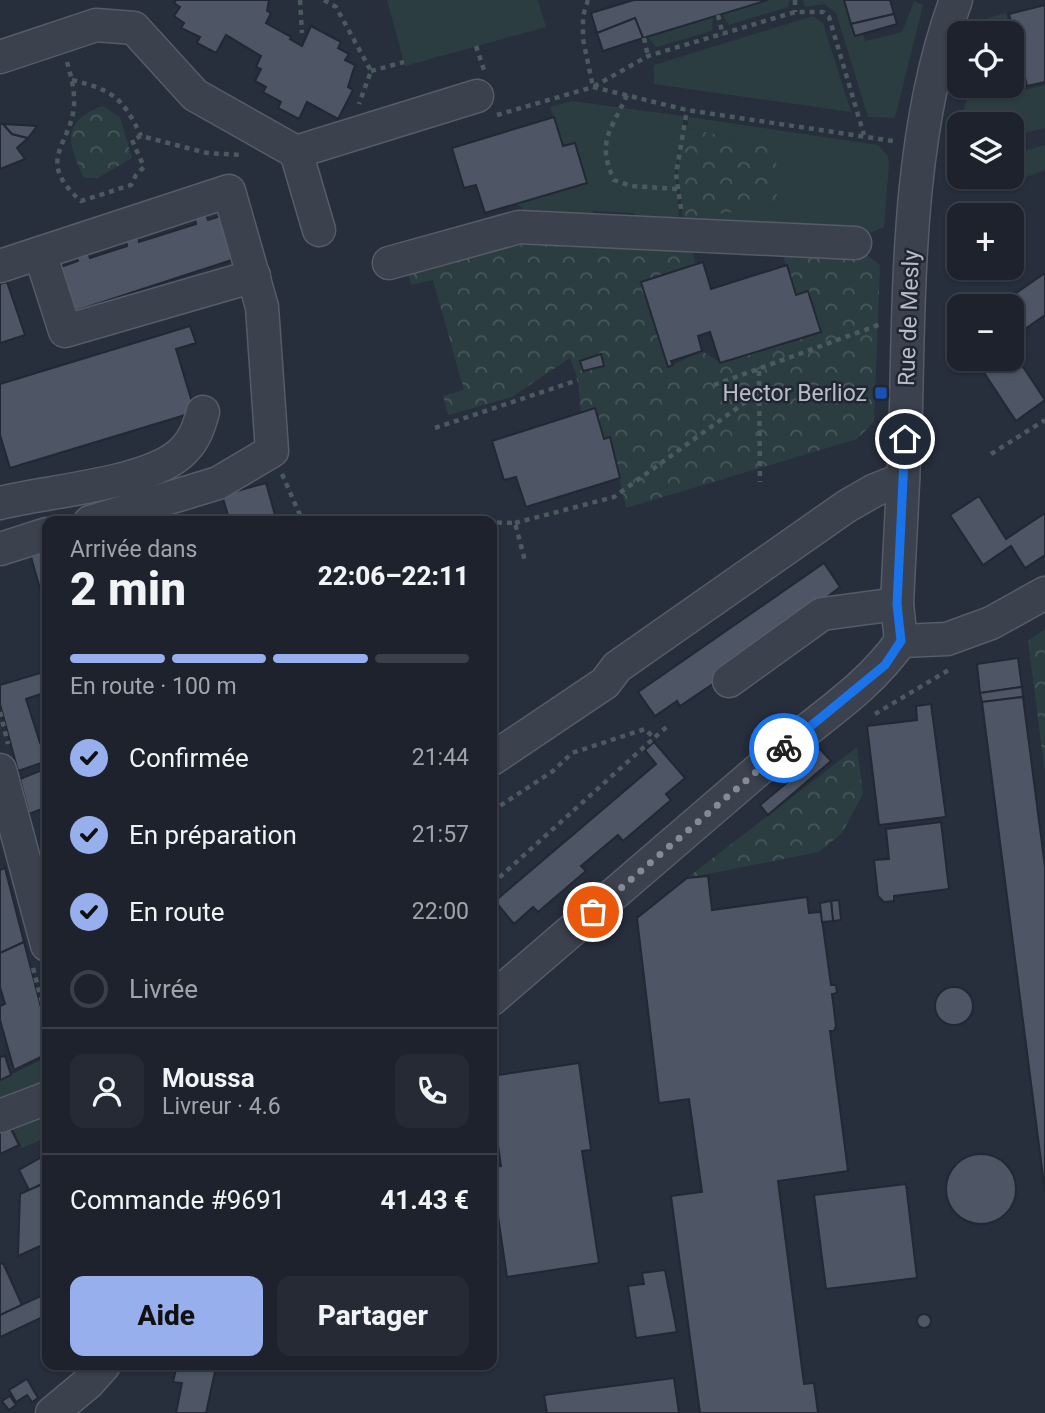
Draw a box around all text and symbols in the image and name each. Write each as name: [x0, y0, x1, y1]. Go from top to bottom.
map controls: [947, 21, 1024, 371]
button: locate: [947, 21, 1024, 98]
button: layers: [947, 112, 1024, 189]
button: +: [947, 203, 1024, 280]
street label: Rue de Mesly: [893, 249, 925, 387]
button: −: [947, 294, 1024, 371]
place label: Hector Berlioz: [723, 380, 867, 407]
marker: Hector Berlioz: [873, 385, 889, 401]
pin: [875, 409, 935, 469]
icon: home: [886, 420, 924, 458]
text: Arrivée dans: [70, 536, 197, 563]
text: 22:06–22:11: [318, 561, 469, 591]
text: 2 min: [70, 562, 186, 616]
text: En route · 100 m: [70, 673, 237, 700]
courier: [749, 713, 819, 783]
icon: bike: [765, 729, 803, 767]
icon: check: [70, 739, 108, 777]
text: Confirmée: [129, 743, 249, 773]
text: 21:44: [412, 744, 469, 771]
icon: check: [70, 816, 108, 854]
text: En préparation: [129, 820, 297, 850]
text: 21:57: [412, 821, 469, 848]
pin: [563, 882, 623, 942]
icon: check: [70, 893, 108, 931]
icon: bag: [574, 893, 612, 931]
text: En route: [129, 897, 225, 927]
text: 22:00: [412, 898, 469, 925]
text: Livrée: [129, 974, 198, 1004]
button: person: [70, 1054, 144, 1128]
button: phone: [395, 1054, 469, 1128]
text: Moussa: [162, 1063, 255, 1093]
text: Livreur · 4.6: [162, 1093, 281, 1120]
text: Commande #9691: [70, 1185, 285, 1215]
text: 41.43 €: [380, 1185, 469, 1215]
button: Aide: [70, 1276, 263, 1356]
button: Partager: [277, 1276, 469, 1356]

